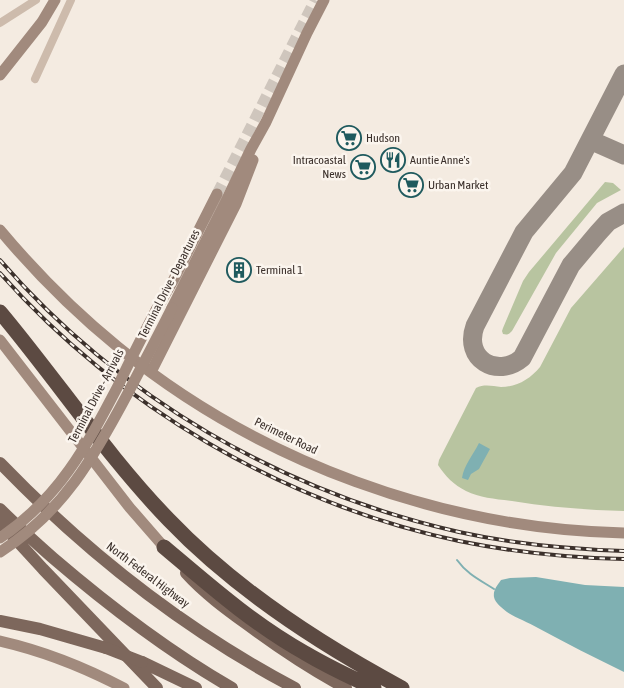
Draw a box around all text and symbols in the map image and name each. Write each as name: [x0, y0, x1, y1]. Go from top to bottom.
supermarket icon: Hudson: [336, 125, 362, 151]
place label: Hudson: [366, 131, 400, 145]
restaurant icon: Auntie Anne's: [380, 147, 406, 173]
place label: Intracoastal News: [293, 153, 347, 181]
place label: Auntie Anne's: [410, 153, 470, 167]
supermarket icon: Intracoastal News: [350, 154, 376, 180]
supermarket icon: Urban Market: [398, 172, 424, 198]
place label: Urban Market: [428, 178, 489, 192]
street label: Terminal Drive - Departures: [136, 227, 202, 341]
building icon: Terminal 1: [226, 257, 252, 283]
place label: Terminal 1: [256, 263, 303, 277]
street label: Terminal Drive - Arrivals: [65, 347, 127, 445]
street label: Perimeter Road: [252, 415, 320, 457]
street label: North Federal Highway: [104, 539, 192, 611]

